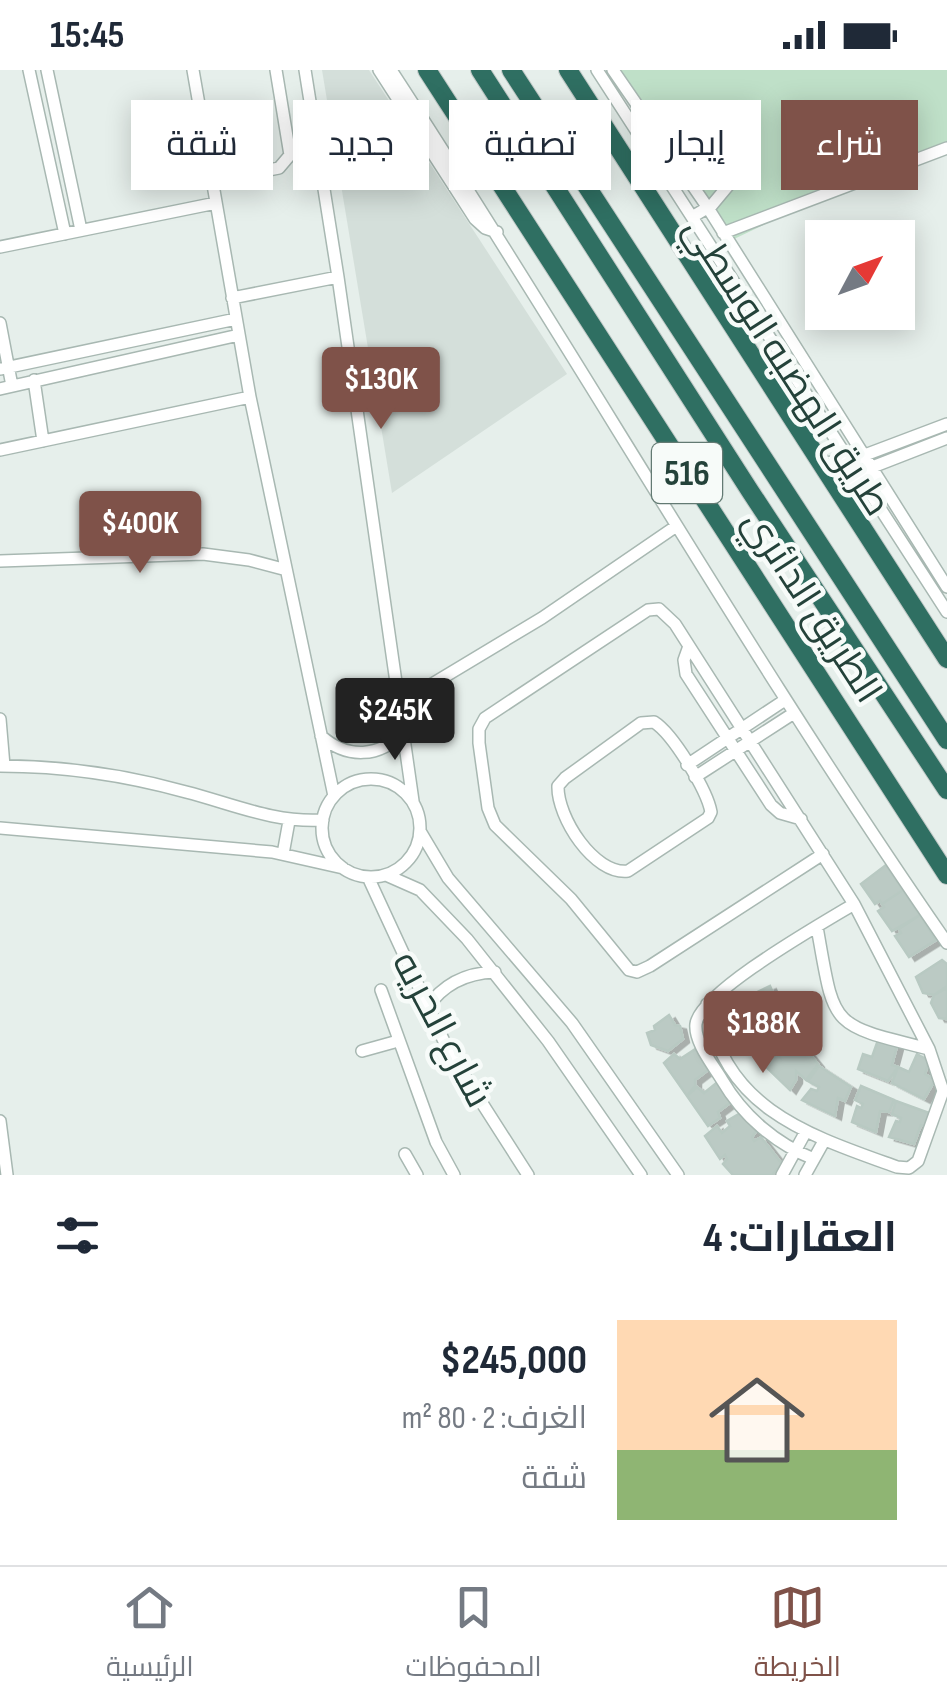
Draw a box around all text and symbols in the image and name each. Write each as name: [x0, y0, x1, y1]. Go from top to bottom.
text: 15:45: [50, 13, 125, 58]
chip: شقة: [131, 100, 273, 190]
chip: جديد: [293, 100, 429, 190]
chip: تصفية: [449, 100, 611, 190]
chip: إيجار: [631, 100, 761, 190]
chip: شراء: [781, 100, 918, 190]
street label: طريق الهضبه الوسطي: [669, 209, 900, 528]
north arrow: [805, 220, 915, 330]
map controls: [805, 220, 915, 330]
pin: $130K: [311, 347, 451, 432]
text: $130K: [344, 360, 418, 399]
road number: 516: [652, 443, 722, 503]
pin: $400K: [70, 491, 210, 576]
street label: الطريق الدائري: [729, 502, 891, 714]
text: $400K: [101, 504, 179, 543]
pin: $245K: [325, 678, 465, 763]
text: $245K: [357, 691, 433, 730]
street label: شارع الحريه: [381, 944, 501, 1116]
pin: $188K: [693, 991, 833, 1076]
text: $188K: [726, 1004, 800, 1043]
icon: filters: [50, 1208, 105, 1263]
text: العقارات: 4: [703, 1213, 897, 1264]
text: $245,000: [440, 1335, 587, 1386]
icon: home: [697, 1360, 817, 1480]
text: الغرف: 2 · 80 m²: [402, 1399, 587, 1438]
text: شقة: [522, 1459, 587, 1498]
tab: الرئيسية: [106, 1580, 194, 1692]
tab: المحفوظات: [406, 1580, 542, 1692]
tab: الخريطة: [754, 1580, 841, 1692]

